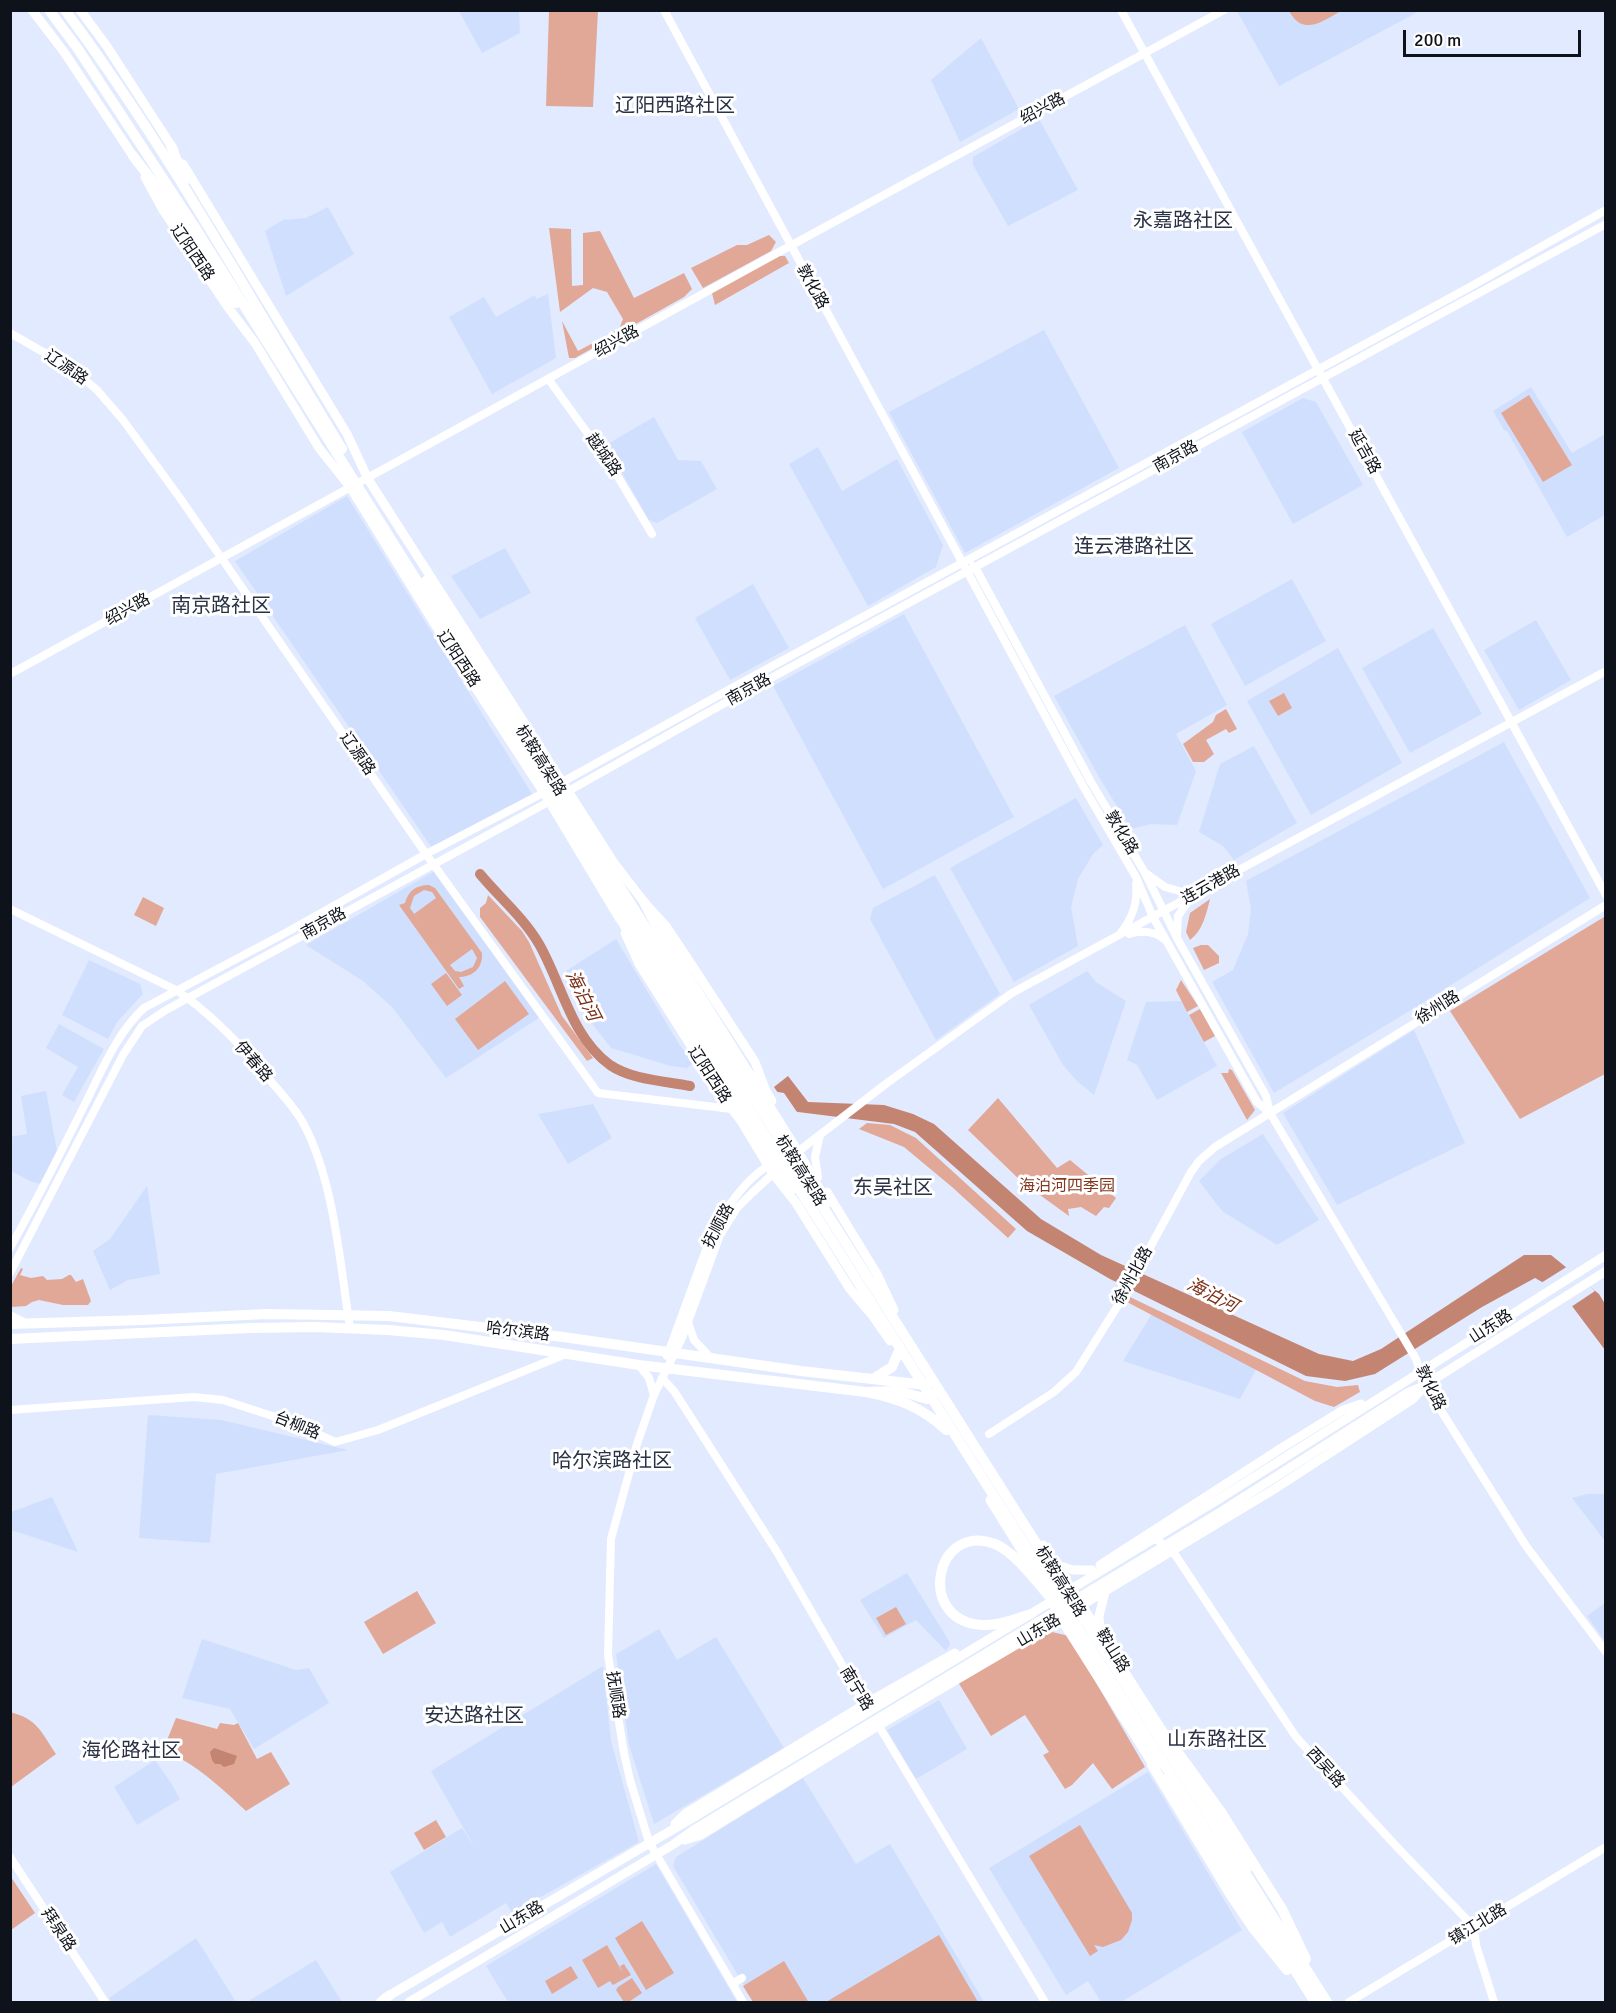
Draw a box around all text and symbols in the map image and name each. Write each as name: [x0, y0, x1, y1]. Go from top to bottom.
scale bar: [1406, 18, 1584, 56]
text: 200 m: [1414, 29, 1461, 51]
street label: 绍兴路: [1017, 89, 1069, 129]
district label: 辽阳西路社区: [615, 95, 735, 119]
district label: 永嘉路社区: [1133, 210, 1233, 234]
street label: 辽阳西路: [166, 221, 218, 285]
street label: 敦化路: [792, 261, 832, 313]
street label: 绍兴路: [591, 322, 643, 362]
street label: 辽源路: [41, 347, 91, 389]
street label: 延吉路: [1344, 426, 1384, 478]
street label: 越城路: [581, 430, 625, 480]
street label: 南京路: [1150, 437, 1202, 477]
district label: 连云港路社区: [1074, 536, 1194, 560]
street label: 绍兴路: [102, 590, 154, 630]
district label: 南京路社区: [171, 595, 271, 619]
street label: 辽阳西路: [433, 627, 483, 691]
street label: 南京路: [723, 670, 775, 710]
street label: 杭鞍高架路: [511, 722, 569, 800]
street label: 辽源路: [335, 729, 379, 779]
street label: 敦化路: [1100, 807, 1142, 859]
street label: 连云港路: [1178, 861, 1244, 909]
street label: 南京路: [298, 904, 350, 944]
water label: 海泊河: [560, 967, 604, 1025]
street label: 徐州路: [1413, 987, 1463, 1029]
street label: 伊春路: [230, 1038, 276, 1086]
street label: 辽阳西路: [684, 1043, 734, 1107]
street label: 杭鞍高架路: [771, 1132, 829, 1210]
district label: 东吴社区: [853, 1177, 933, 1201]
park label: 海泊河四季园: [1019, 1177, 1115, 1197]
street label: 抚顺路: [699, 1200, 739, 1252]
street label: 徐州北路: [1109, 1243, 1157, 1309]
water label: 海泊河: [1183, 1274, 1241, 1318]
street label: 山东路: [1466, 1306, 1516, 1348]
street label: 哈尔滨路: [485, 1319, 551, 1345]
street label: 敦化路: [1411, 1362, 1449, 1414]
street label: 台柳路: [271, 1408, 323, 1444]
district label: 哈尔滨路社区: [552, 1450, 672, 1474]
street label: 杭鞍高架路: [1031, 1543, 1089, 1621]
street label: 山东路: [1013, 1610, 1065, 1652]
street label: 鞍山路: [1091, 1626, 1133, 1676]
street label: 南宁路: [835, 1663, 877, 1715]
street label: 抚顺路: [602, 1670, 628, 1720]
district label: 安达路社区: [424, 1705, 524, 1729]
district label: 山东路社区: [1167, 1729, 1267, 1753]
district label: 海伦路社区: [81, 1740, 181, 1764]
street label: 西吴路: [1302, 1744, 1348, 1792]
street label: 山东路: [496, 1897, 548, 1939]
street label: 镇江北路: [1446, 1900, 1510, 1950]
street label: 拜泉路: [37, 1905, 79, 1955]

